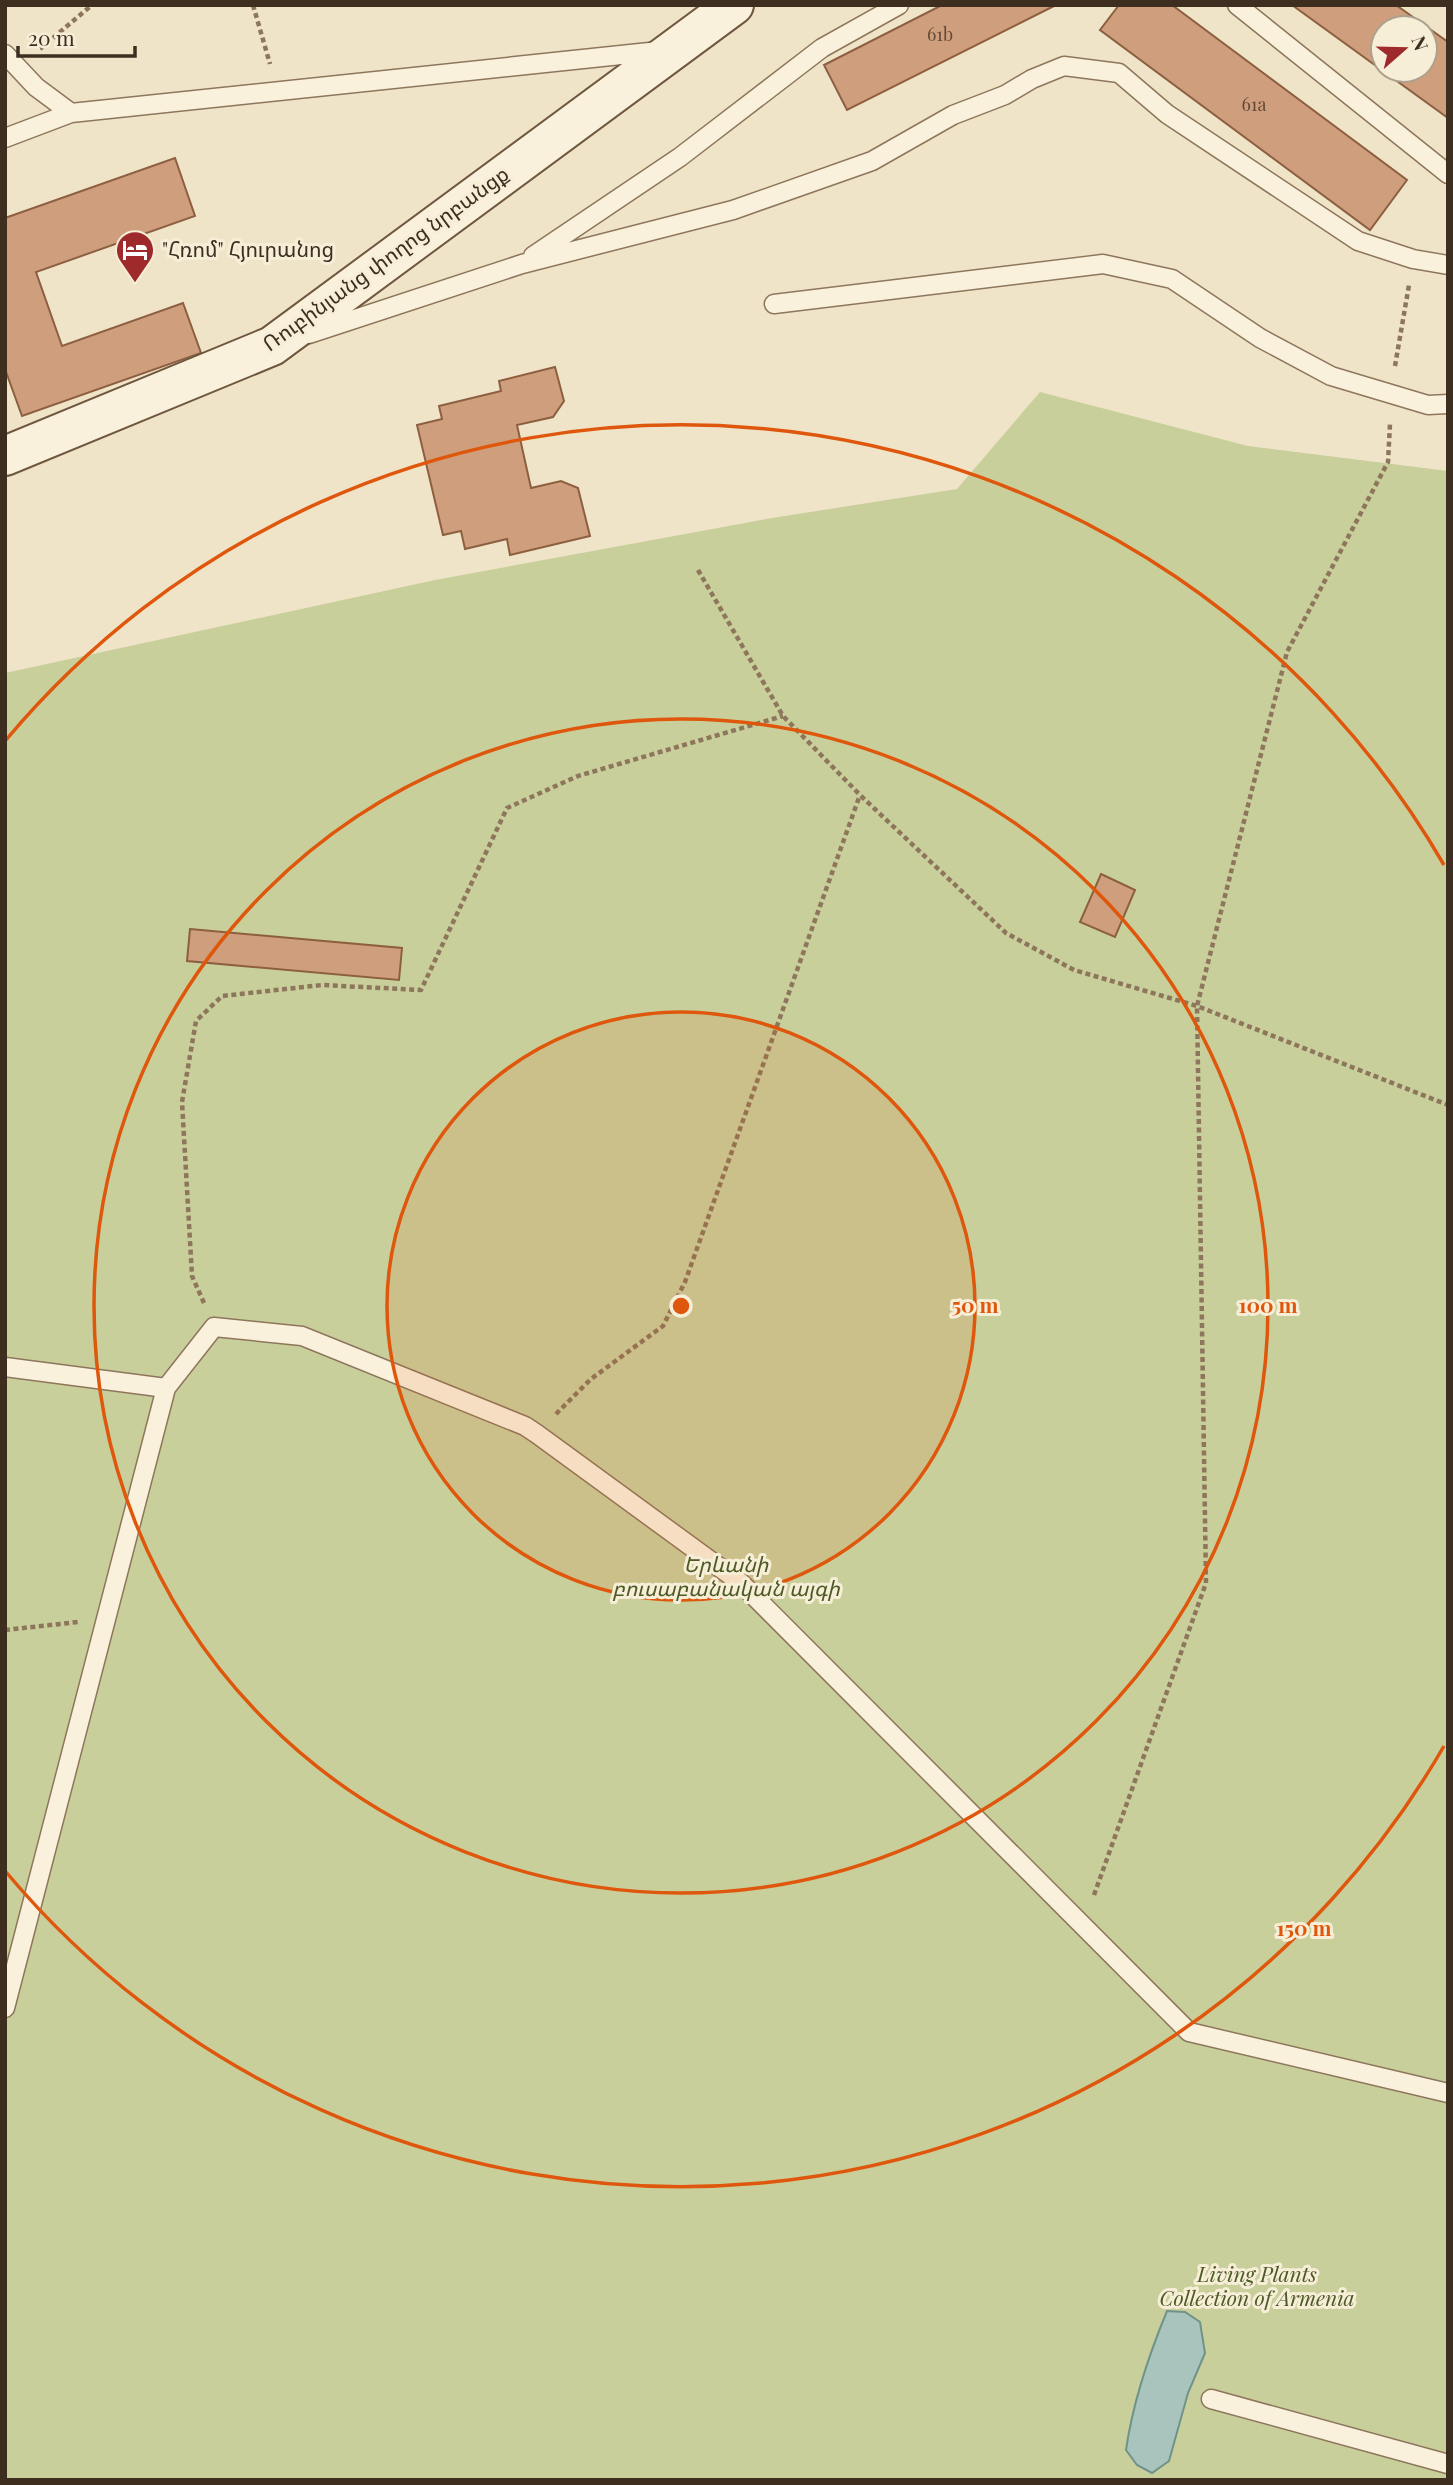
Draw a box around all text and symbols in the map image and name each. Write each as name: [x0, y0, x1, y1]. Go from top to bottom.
scale bar: [18, 14, 135, 58]
north arrow: [1369, 14, 1439, 84]
house number: 61b: [927, 22, 953, 46]
text: 20 m: [28, 23, 75, 51]
text: N: [1406, 32, 1436, 54]
house number: 61a: [1242, 92, 1266, 116]
street label: Ռուբինյանց փողոց նրբանցք: [256, 158, 514, 356]
hotel icon: "Հռոմ" Հյուրանոց: [114, 229, 156, 284]
place label: "Հռոմ" Հյուրանոց: [162, 234, 334, 262]
text: 50 m: [951, 1290, 999, 1318]
text: 100 m: [1238, 1290, 1298, 1318]
centre of rings: [669, 1294, 693, 1318]
park label: Երևանի բուսաբանական այգի: [612, 1549, 840, 1602]
text: 150 m: [1277, 1913, 1331, 1941]
park label: Living Plants Collection of Armenia: [1159, 2259, 1355, 2311]

